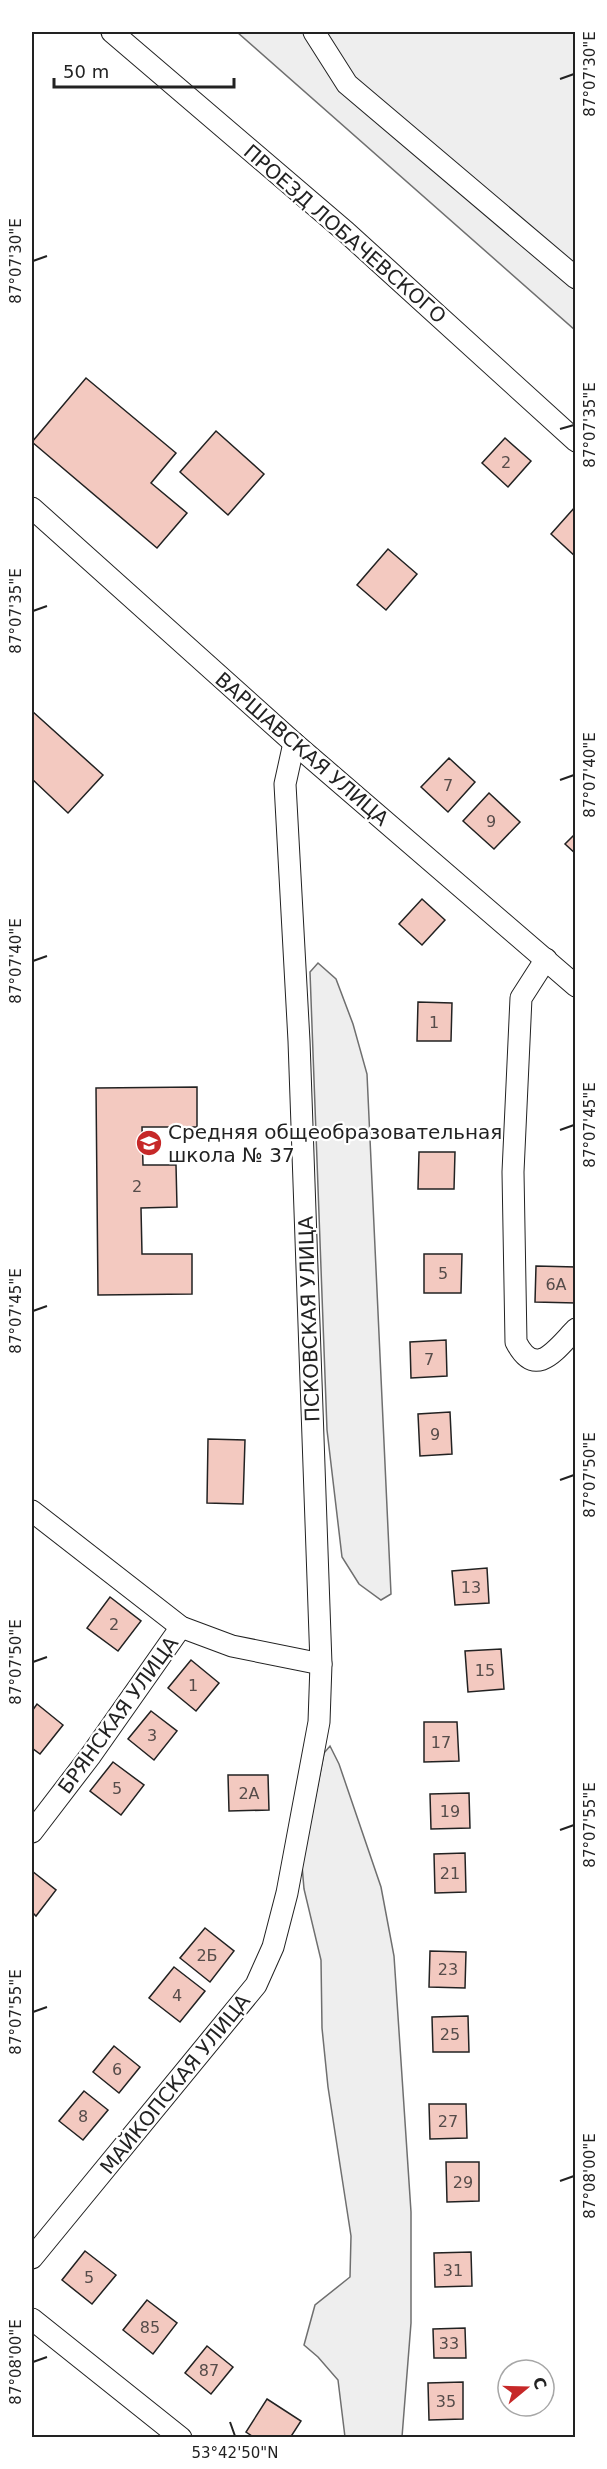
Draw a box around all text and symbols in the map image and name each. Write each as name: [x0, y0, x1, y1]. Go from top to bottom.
text: 87°07'30"E: [581, 31, 599, 117]
scale bar: [54, 51, 234, 89]
text: 50 m: [63, 61, 109, 82]
street label: ПРОЕЗД ЛОБАЧЕВСКОГО: [239, 140, 451, 328]
text: 87°07'30"E: [7, 218, 25, 304]
text: 87°07'35"E: [581, 382, 599, 468]
house number: 2: [501, 453, 511, 472]
text: 87°07'35"E: [7, 568, 25, 654]
street label: ВАРШАВСКАЯ УЛИЦА: [210, 667, 394, 831]
text: 87°07'40"E: [581, 732, 599, 818]
house number: 7: [443, 776, 453, 795]
house number: 9: [486, 812, 496, 831]
text: 87°07'40"E: [7, 918, 25, 1004]
house number: 1: [429, 1013, 439, 1032]
text: 87°07'45"E: [581, 1082, 599, 1168]
place label: Средняя общеобразовательная школа № 37: [168, 1120, 502, 1167]
school or university icon: Средняя общеобразовательная школа № 37: [134, 1128, 164, 1158]
house number: 2: [132, 1177, 142, 1196]
street label: ПСКОВСКАЯ УЛИЦА: [293, 1215, 325, 1422]
house number: 5: [438, 1264, 448, 1283]
text: 87°07'45"E: [7, 1268, 25, 1354]
house number: 6А: [545, 1275, 567, 1294]
house number: 7: [424, 1350, 434, 1369]
house number: 9: [430, 1425, 440, 1444]
text: 87°07'50"E: [581, 1432, 599, 1518]
house number: 13: [461, 1578, 481, 1597]
house number: 2: [109, 1615, 119, 1634]
text: 87°07'50"E: [7, 1619, 25, 1705]
street label: БРЯНСКАЯ УЛИЦА: [53, 1632, 183, 1798]
house number: 15: [475, 1661, 495, 1680]
house number: 1: [188, 1676, 198, 1695]
house number: 3: [147, 1726, 157, 1745]
house number: 17: [431, 1733, 451, 1752]
house number: 5: [112, 1779, 122, 1798]
text: 87°07'55"E: [581, 1782, 599, 1868]
house number: 2А: [238, 1784, 260, 1803]
house number: 19: [440, 1802, 460, 1821]
house number: 21: [440, 1864, 460, 1883]
house number: 2Б: [196, 1946, 218, 1965]
house number: 23: [438, 1960, 458, 1979]
text: 87°07'55"E: [7, 1969, 25, 2055]
house number: 4: [172, 1986, 182, 2005]
street label: МАЙКОПСКАЯ УЛИЦА: [95, 1989, 255, 2179]
house number: 25: [440, 2025, 460, 2044]
house number: 6: [112, 2060, 122, 2079]
house number: 8: [78, 2107, 88, 2126]
house number: 27: [438, 2112, 458, 2131]
text: 87°08'00"E: [581, 2133, 599, 2219]
house number: 29: [453, 2173, 473, 2192]
house number: 31: [443, 2261, 463, 2280]
house number: 5: [84, 2268, 94, 2287]
house number: 85: [140, 2318, 160, 2337]
text: 87°08'00"E: [7, 2319, 25, 2405]
house number: 33: [439, 2334, 459, 2353]
north arrow: [496, 2358, 556, 2418]
house number: 87: [199, 2361, 219, 2380]
text: С: [529, 2375, 551, 2392]
house number: 35: [436, 2392, 456, 2411]
text: 53°42'50"N: [191, 2444, 279, 2462]

